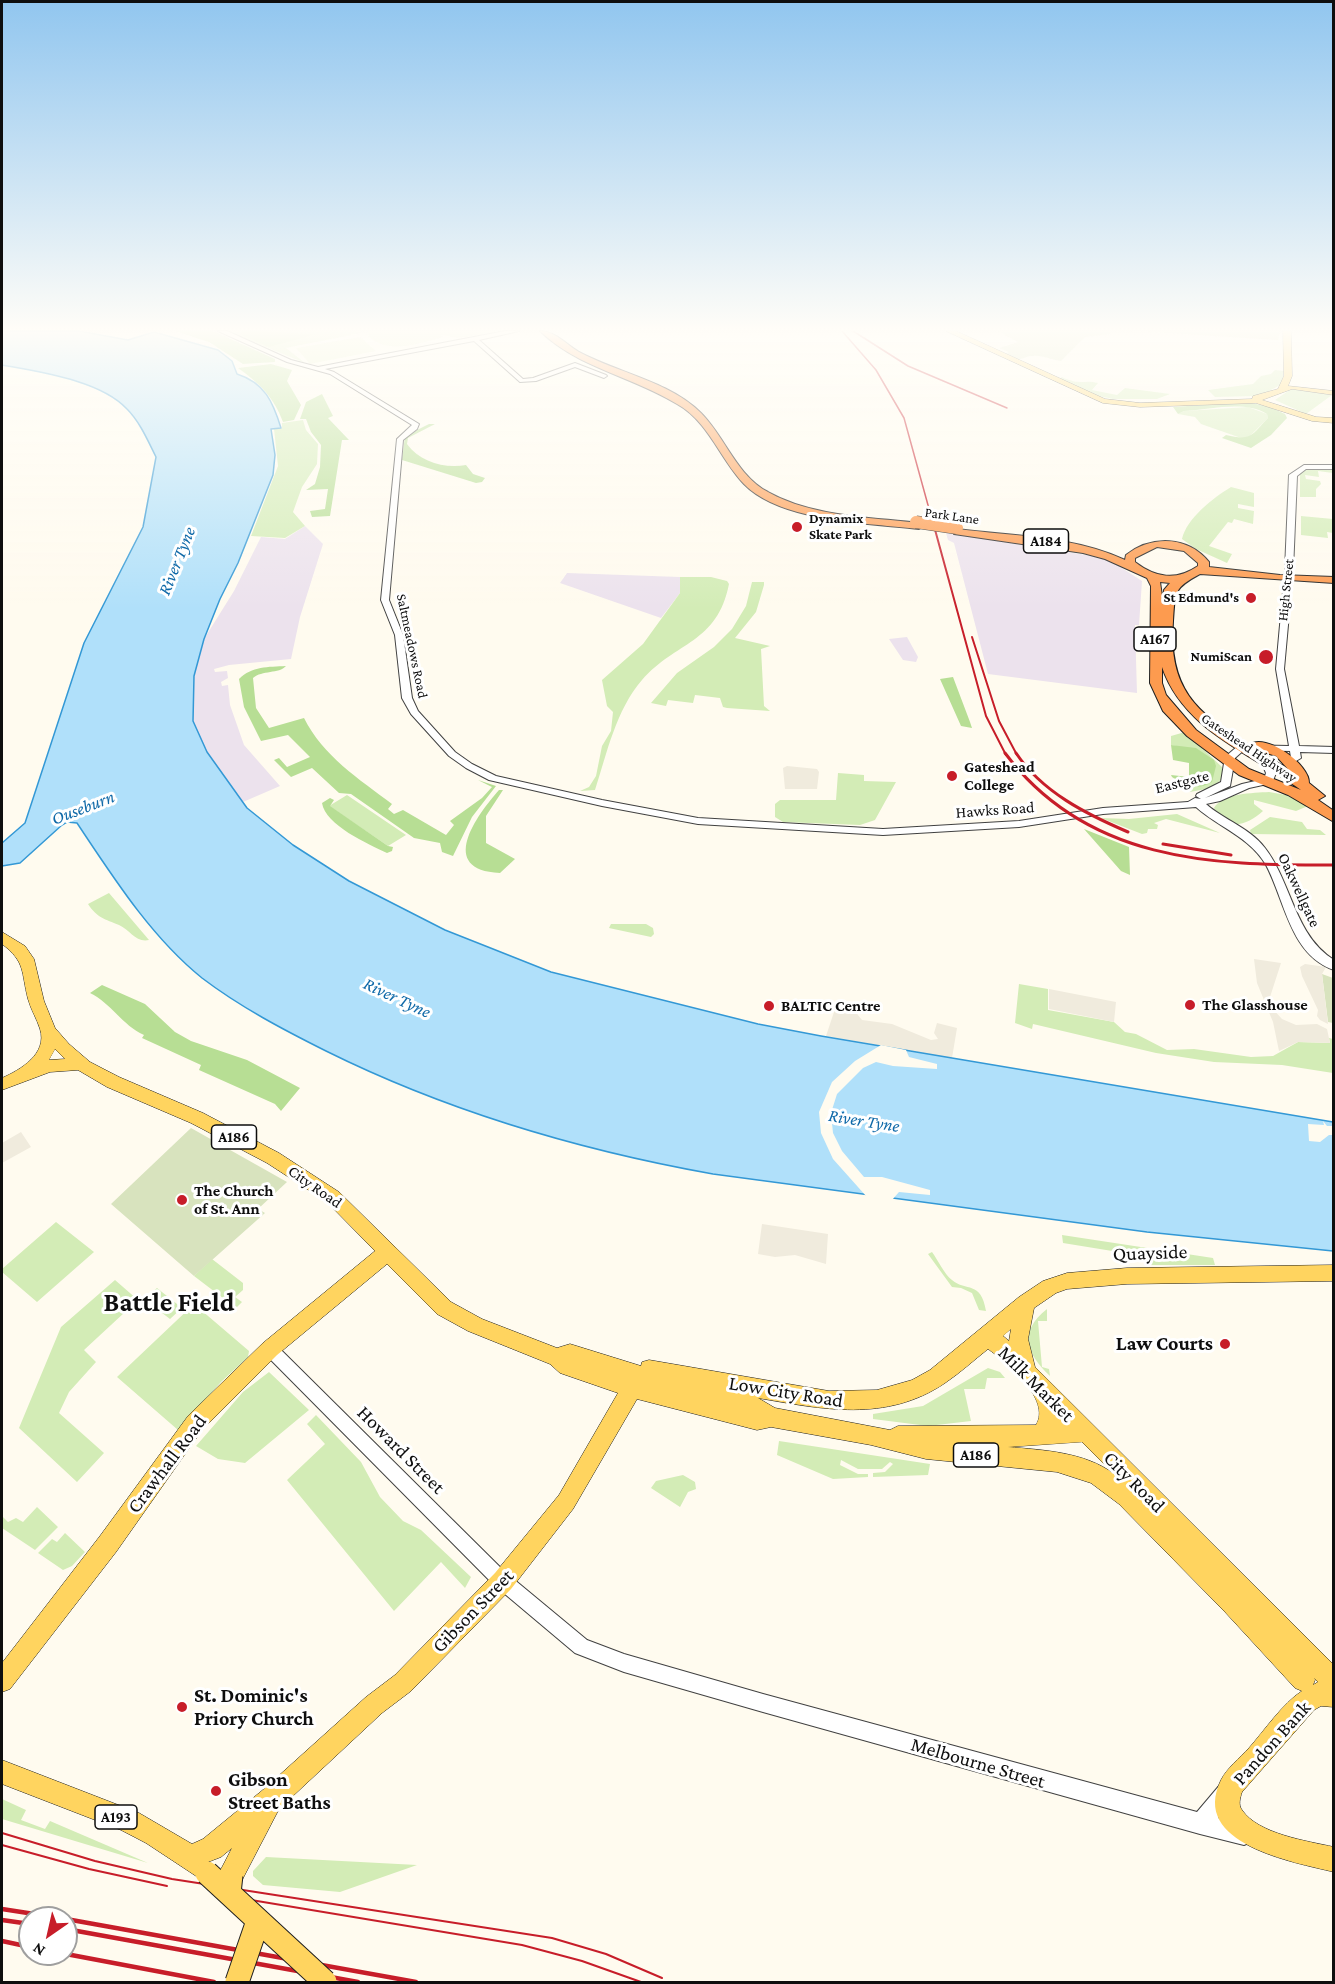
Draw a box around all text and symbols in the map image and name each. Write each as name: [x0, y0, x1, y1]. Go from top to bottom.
street label: Park Lane: [924, 504, 980, 528]
place label: Dynamix Skate Park: [809, 511, 872, 544]
marker: Dynamix Skate Park: [790, 520, 804, 534]
water label: River Tyne: [154, 524, 200, 598]
road number: A184: [1024, 529, 1068, 553]
street label: High Street: [1274, 558, 1298, 622]
place label: St Edmund's: [1164, 590, 1239, 606]
marker: St Edmund's: [1244, 591, 1258, 605]
street label: Saltmeadows Road: [393, 592, 431, 700]
road number: A167: [1134, 627, 1176, 651]
marker: NumiScan: [1257, 648, 1275, 666]
place label: NumiScan: [1191, 649, 1252, 665]
street label: Gateshead Highway: [1198, 710, 1300, 786]
place label: Gateshead College: [964, 757, 1035, 795]
street label: Eastgate: [1153, 766, 1211, 798]
marker: Gateshead College: [945, 769, 959, 783]
water label: Ouseburn: [48, 786, 118, 830]
street label: Hawks Road: [955, 798, 1035, 822]
street label: Oakwellgate: [1273, 850, 1325, 930]
water label: River Tyne: [360, 973, 434, 1023]
place label: The Glasshouse: [1202, 995, 1308, 1015]
place label: BALTIC Centre: [781, 996, 880, 1016]
marker: The Glasshouse: [1183, 998, 1197, 1012]
marker: BALTIC Centre: [762, 999, 776, 1013]
water label: River Tyne: [827, 1105, 901, 1137]
road number: A186: [212, 1125, 256, 1149]
street label: City Road: [284, 1161, 346, 1213]
place label: The Church of St. Ann: [194, 1181, 274, 1219]
marker: The Church of St. Ann: [175, 1193, 189, 1207]
street label: Quayside: [1112, 1240, 1188, 1266]
district label: Battle Field: [104, 1287, 234, 1319]
place label: Law Courts: [1116, 1332, 1213, 1356]
marker: Law Courts: [1218, 1337, 1232, 1351]
street label: Milk Market: [993, 1341, 1079, 1427]
street label: Low City Road: [727, 1371, 845, 1413]
street label: Howard Street: [352, 1401, 450, 1499]
street label: Crawhall Road: [122, 1410, 212, 1518]
road number: A186: [954, 1443, 998, 1467]
street label: City Road: [1098, 1446, 1170, 1518]
street label: Gibson Street: [427, 1564, 519, 1658]
place label: St. Dominic's Priory Church: [194, 1684, 314, 1731]
street label: Pandon Bank: [1228, 1696, 1316, 1790]
marker: St. Dominic's Priory Church: [175, 1700, 189, 1714]
street label: Melbourne Street: [908, 1732, 1048, 1794]
place label: Gibson Street Baths: [228, 1768, 331, 1815]
marker: Gibson Street Baths: [209, 1784, 223, 1798]
road number: A193: [95, 1805, 137, 1829]
north arrow: [18, 1906, 78, 1966]
text: N: [29, 1940, 48, 1960]

